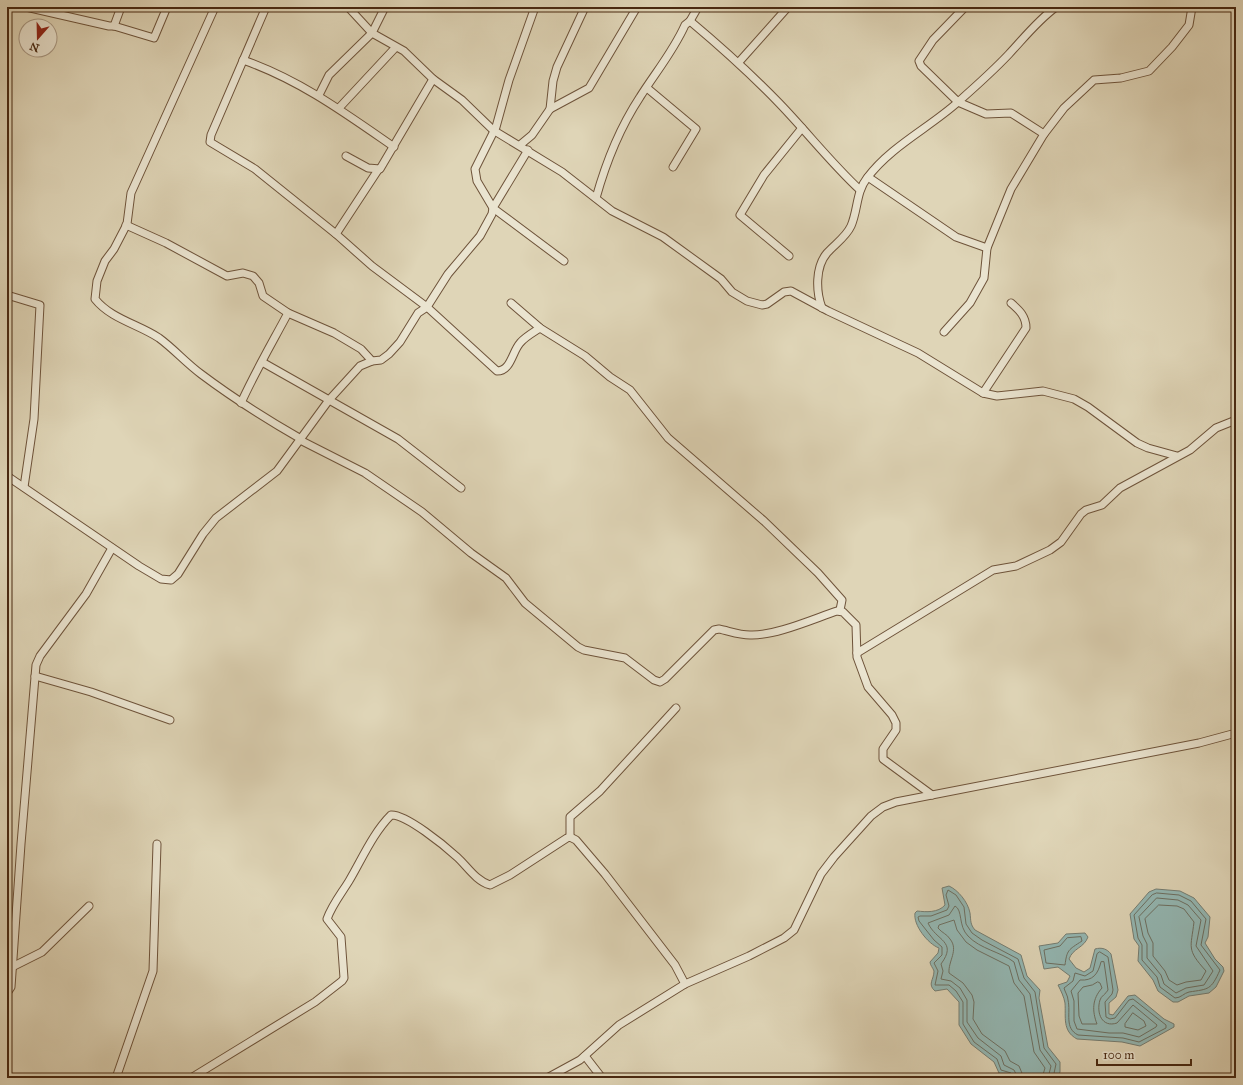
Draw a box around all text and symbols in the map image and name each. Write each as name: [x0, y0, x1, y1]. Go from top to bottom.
north arrow: [18, 18, 58, 58]
text: N: [28, 39, 41, 55]
scale bar: [1097, 1041, 1191, 1067]
text: 100 m: [1103, 1048, 1134, 1062]

